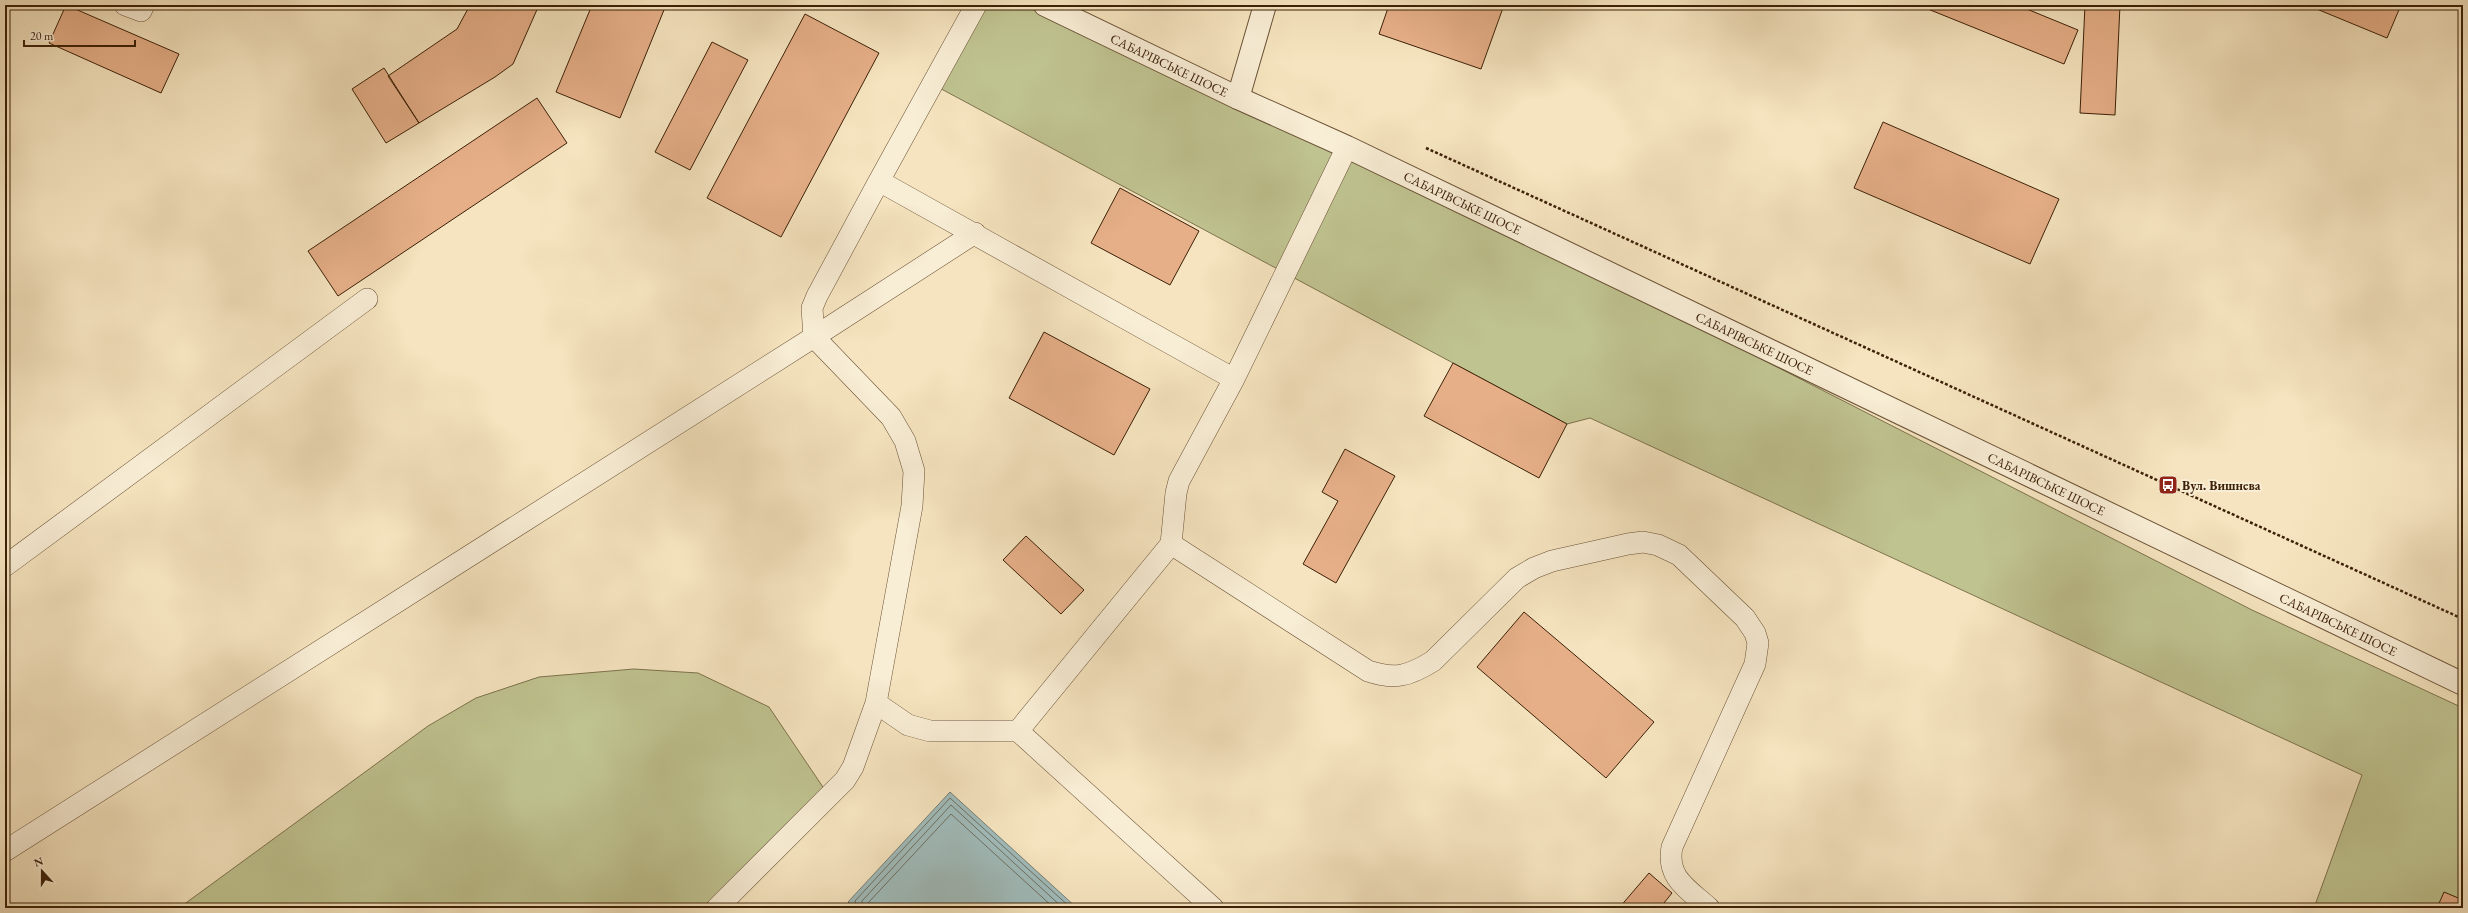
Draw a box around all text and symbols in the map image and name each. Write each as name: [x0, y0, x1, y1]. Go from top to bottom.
scale bar: [24, 22, 135, 48]
text: 20 m: [30, 28, 54, 44]
street label: САБАРІВСЬКЕ ШОСЕ: [1107, 30, 1231, 101]
street label: САБАРІВСЬКЕ ШОСЕ: [1401, 168, 1524, 239]
street label: САБАРІВСЬКЕ ШОСЕ: [1693, 308, 1816, 379]
street label: САБАРІВСЬКЕ ШОСЕ: [1985, 448, 2108, 520]
bus stop icon: Вул. Вишнева: [2157, 474, 2179, 496]
place label: Вул. Вишнева: [2182, 477, 2261, 494]
street label: САБАРІВСЬКЕ ШОСЕ: [2277, 589, 2400, 660]
north arrow: [22, 851, 62, 891]
text: N: [32, 853, 45, 870]

